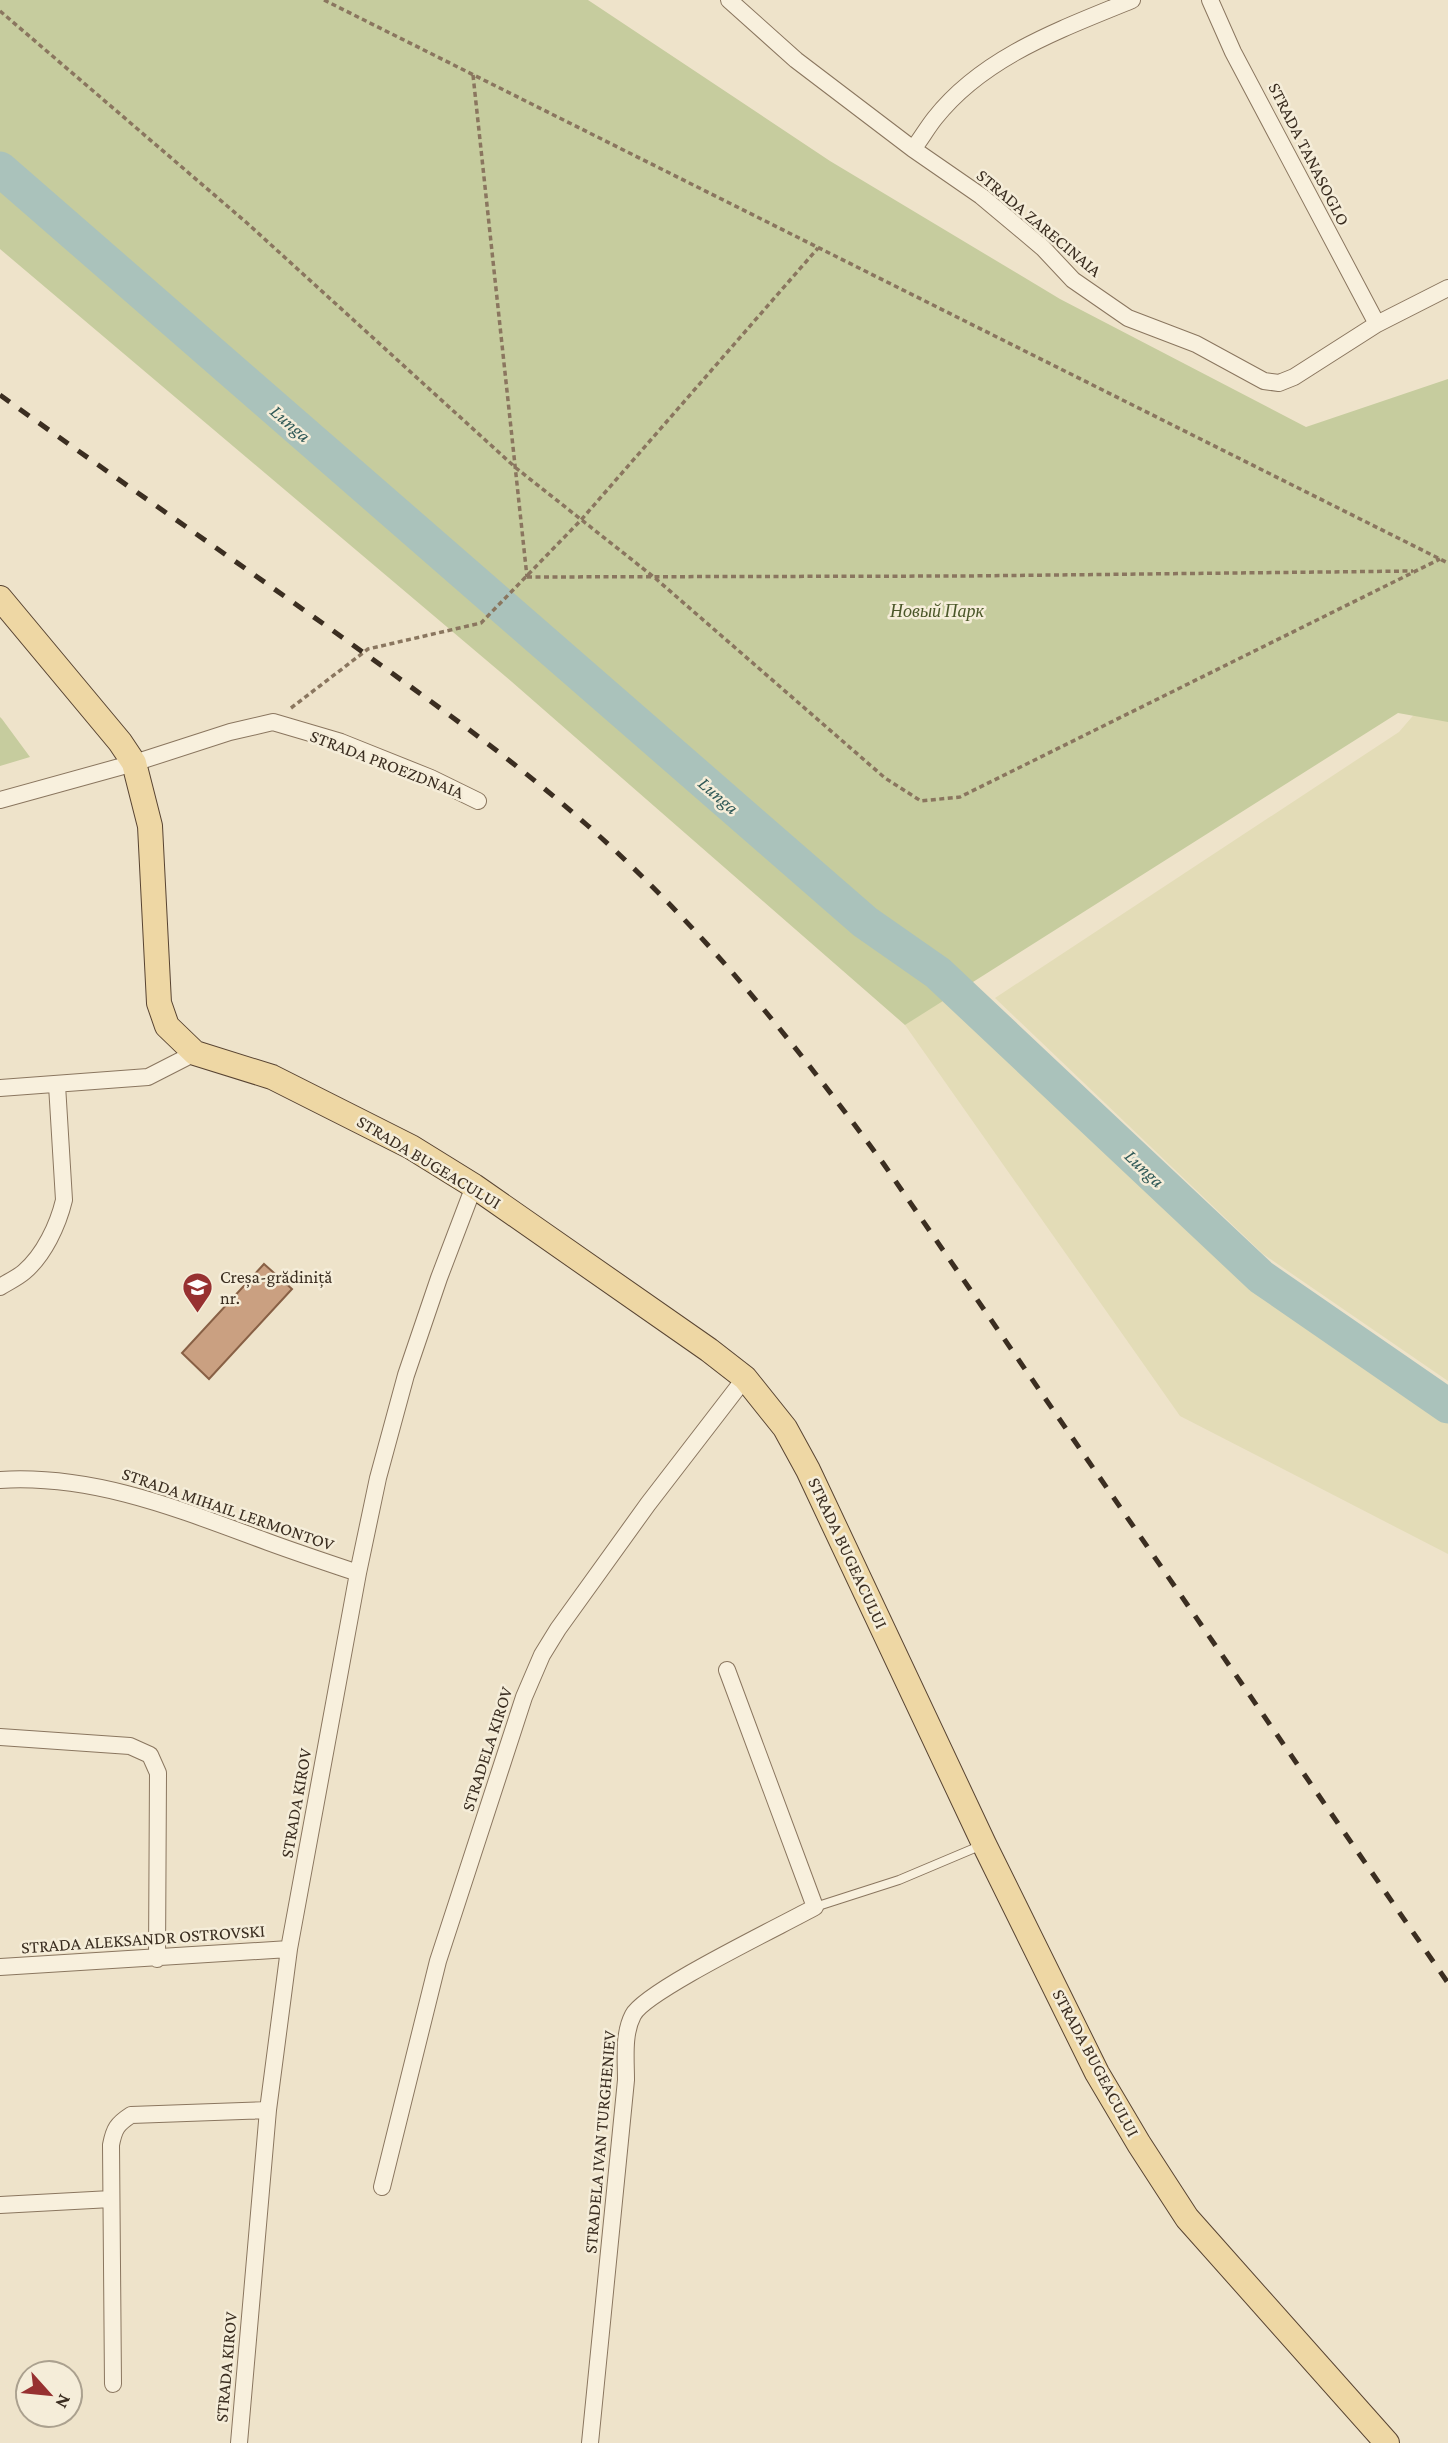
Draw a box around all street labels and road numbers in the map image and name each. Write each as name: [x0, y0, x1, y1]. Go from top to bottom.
street label: STRADA TANASOGLO: [1264, 79, 1354, 229]
street label: STRADA ZARECINAIA: [973, 165, 1106, 281]
street label: STRADA PROEZDNAIA: [307, 725, 467, 803]
street label: STRADA BUGEACULUI: [353, 1111, 505, 1213]
street label: STRADA MIHAIL LERMONTOV: [119, 1463, 337, 1555]
street label: STRADA BUGEACULUI: [804, 1474, 892, 1632]
street label: STRADELA KIROV: [457, 1684, 517, 1814]
street label: STRADA KIROV: [277, 1746, 316, 1859]
street label: STRADA ALEKSANDR OSTROVSKI: [20, 1920, 266, 1958]
street label: STRADA BUGEACULUI: [1049, 1986, 1143, 2140]
street label: STRADELA IVAN TURGHENIEV: [580, 2029, 620, 2254]
street label: STRADA KIROV: [211, 2310, 241, 2423]

